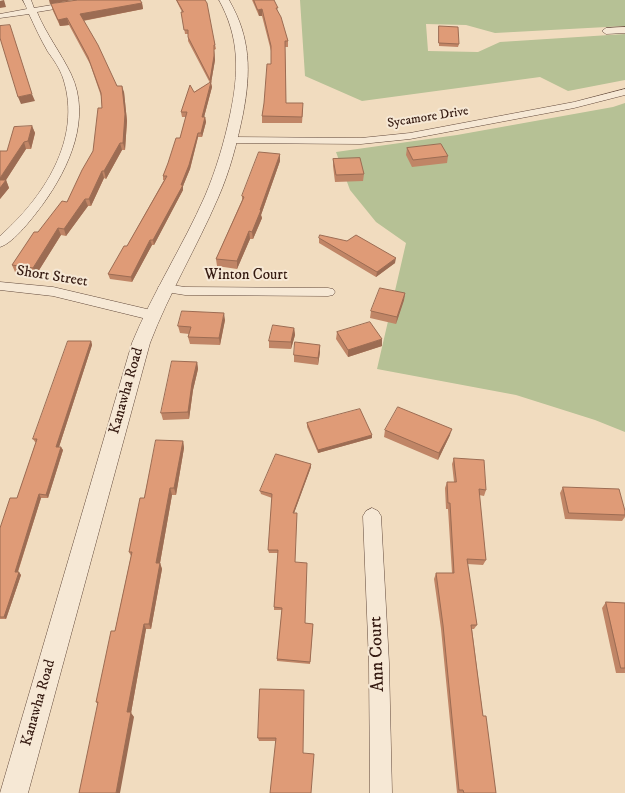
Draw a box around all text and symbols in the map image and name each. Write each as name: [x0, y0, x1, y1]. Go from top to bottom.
street label: Sycamore Drive: [386, 104, 470, 132]
street label: Short Street: [15, 262, 89, 292]
street label: Winton Court: [204, 267, 288, 285]
street label: Kanawha Road: [106, 346, 148, 436]
street label: Ann Court: [366, 616, 390, 692]
street label: Kanawha Road: [18, 658, 60, 748]

